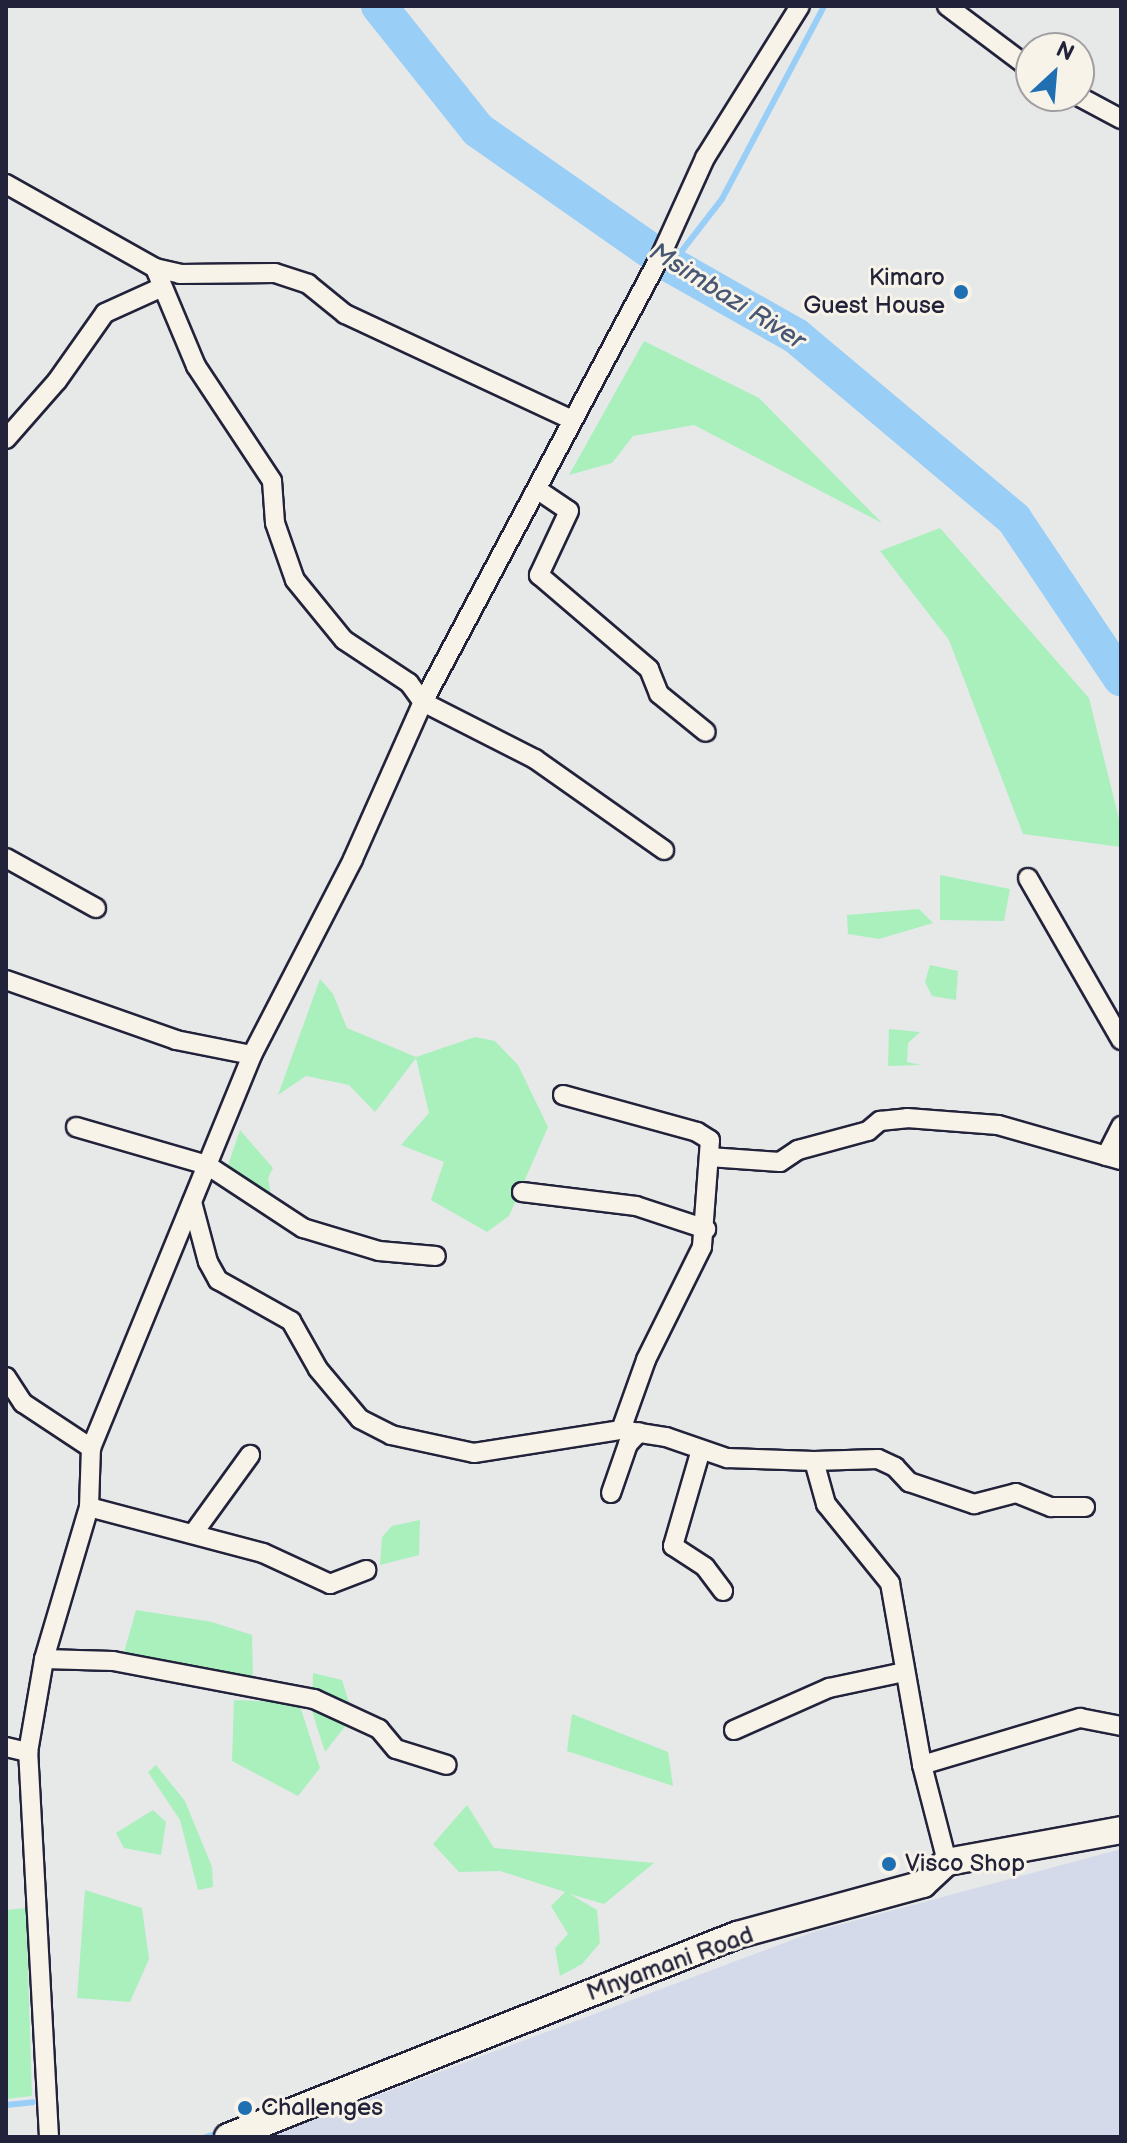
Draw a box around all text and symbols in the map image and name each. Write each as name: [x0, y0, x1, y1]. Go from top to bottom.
north arrow: [1015, 32, 1095, 112]
text: N: [1052, 36, 1078, 68]
water label: Msimbazi River: [644, 237, 810, 357]
place label: Kimaro Guest House: [803, 264, 945, 320]
marker: Kimaro Guest House: [952, 283, 970, 301]
place label: Visco Shop: [905, 1850, 1026, 1878]
marker: Visco Shop: [880, 1855, 898, 1873]
street label: Mnyamani Road: [583, 1921, 757, 2007]
place label: Challenges: [261, 2094, 383, 2122]
marker: Challenges: [236, 2099, 254, 2117]

